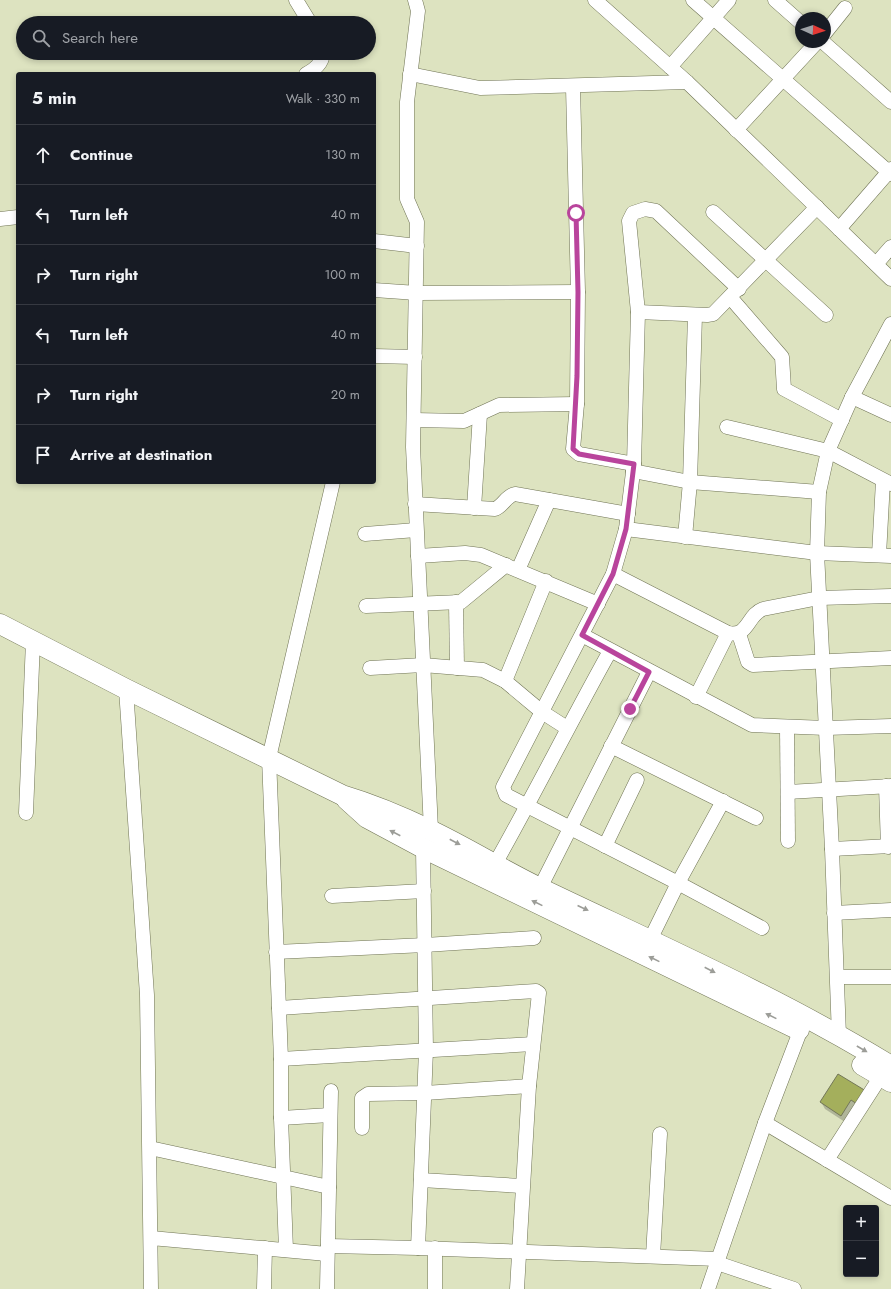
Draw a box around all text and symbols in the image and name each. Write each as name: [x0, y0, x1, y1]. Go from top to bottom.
north arrow: [795, 12, 831, 48]
search box: [16, 16, 376, 60]
icon: search: [30, 27, 52, 49]
text: Search here: [62, 27, 138, 49]
text: 5 min: [32, 86, 76, 110]
text: Walk · 330 m: [286, 89, 360, 108]
icon: ahead: [32, 144, 54, 166]
text: Continue: [70, 144, 133, 166]
text: 130 m: [325, 145, 360, 164]
icon: left: [32, 204, 54, 226]
text: Turn left: [70, 204, 128, 226]
route start: [567, 204, 585, 222]
text: 40 m: [331, 205, 360, 224]
icon: right: [32, 264, 54, 286]
text: Turn right: [70, 264, 138, 286]
text: 100 m: [325, 265, 360, 284]
icon: left: [32, 324, 54, 346]
text: Turn left: [70, 324, 128, 346]
text: 40 m: [331, 325, 360, 344]
icon: right: [32, 384, 54, 406]
text: Turn right: [70, 384, 138, 406]
text: 20 m: [331, 385, 360, 404]
icon: arrive: [32, 444, 54, 466]
text: Arrive at destination: [70, 444, 212, 466]
route end: [621, 700, 639, 718]
one-way arrow: [389, 830, 401, 837]
one-way arrow: [449, 839, 460, 846]
one-way arrow: [531, 900, 543, 906]
one-way arrow: [577, 905, 588, 911]
one-way arrow: [648, 956, 660, 962]
one-way arrow: [704, 966, 716, 973]
one-way arrow: [765, 1013, 777, 1019]
one-way arrow: [856, 1046, 868, 1053]
map controls: [843, 1205, 879, 1277]
button: +: [843, 1205, 879, 1241]
button: −: [843, 1241, 879, 1277]

